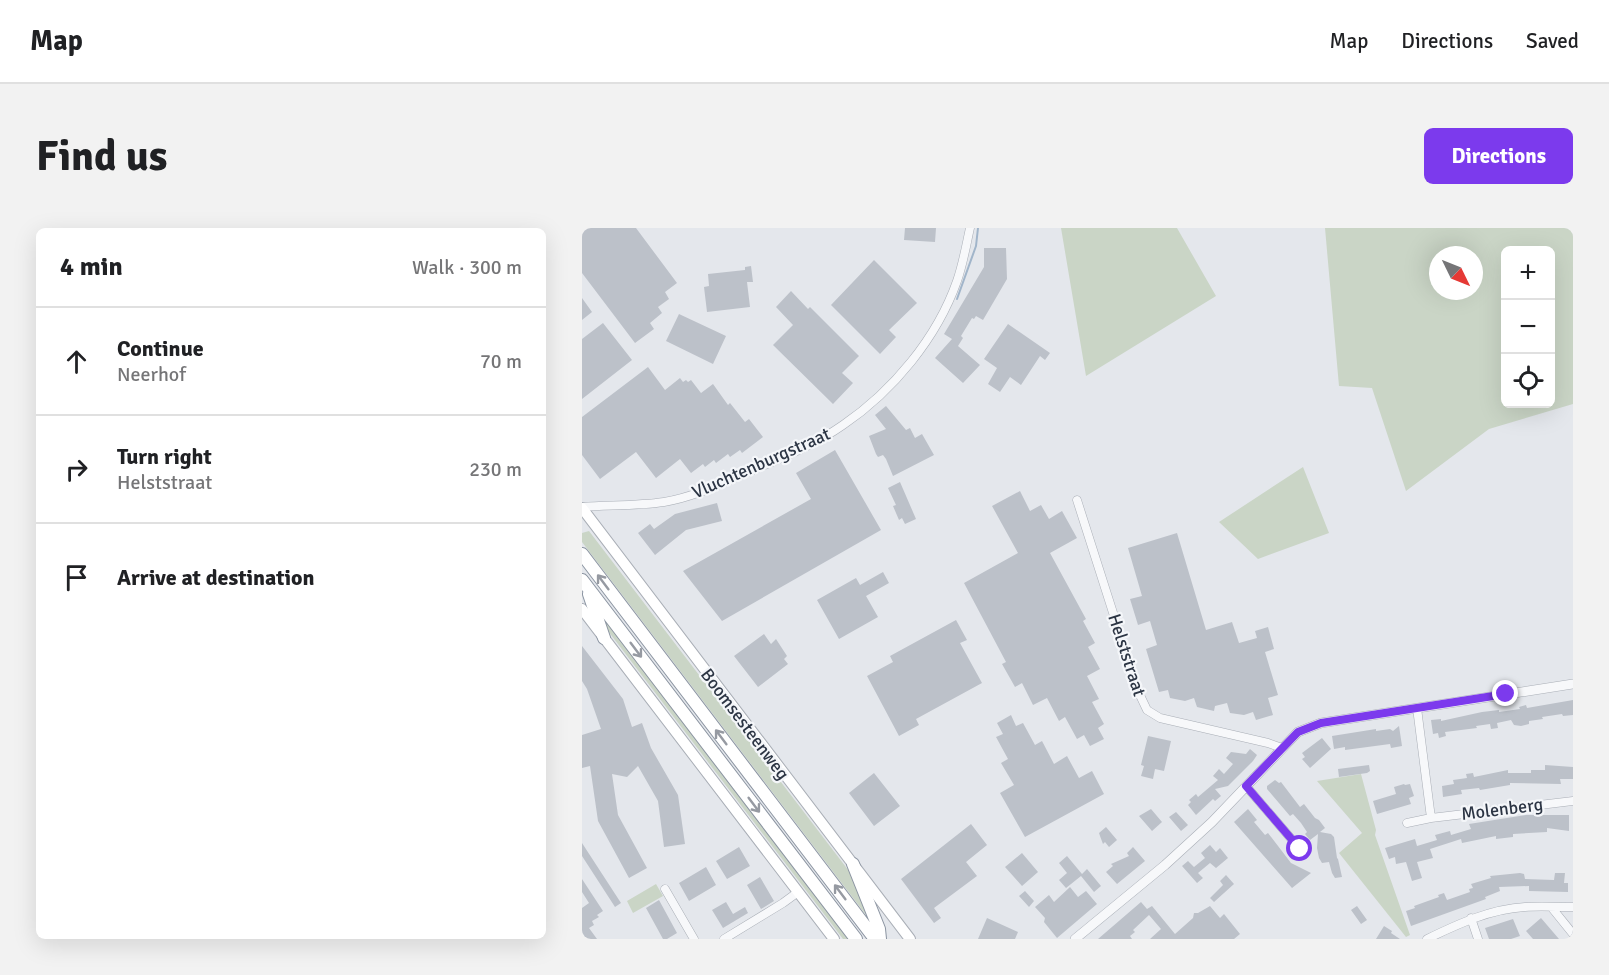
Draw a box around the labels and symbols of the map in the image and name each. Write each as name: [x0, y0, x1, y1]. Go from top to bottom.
north arrow: [1429, 246, 1483, 300]
street label: Vluchtenburgstraat: [689, 423, 833, 503]
one-way arrow: [597, 575, 610, 591]
street label: Helststraat: [1103, 611, 1151, 699]
one-way arrow: [629, 641, 642, 657]
street label: Boomsesteenweg: [696, 664, 794, 784]
route end: [1492, 680, 1518, 706]
one-way arrow: [715, 730, 728, 746]
street label: Molenberg: [1460, 793, 1544, 825]
one-way arrow: [747, 797, 760, 813]
route start: [1286, 835, 1312, 861]
one-way arrow: [833, 885, 846, 901]

